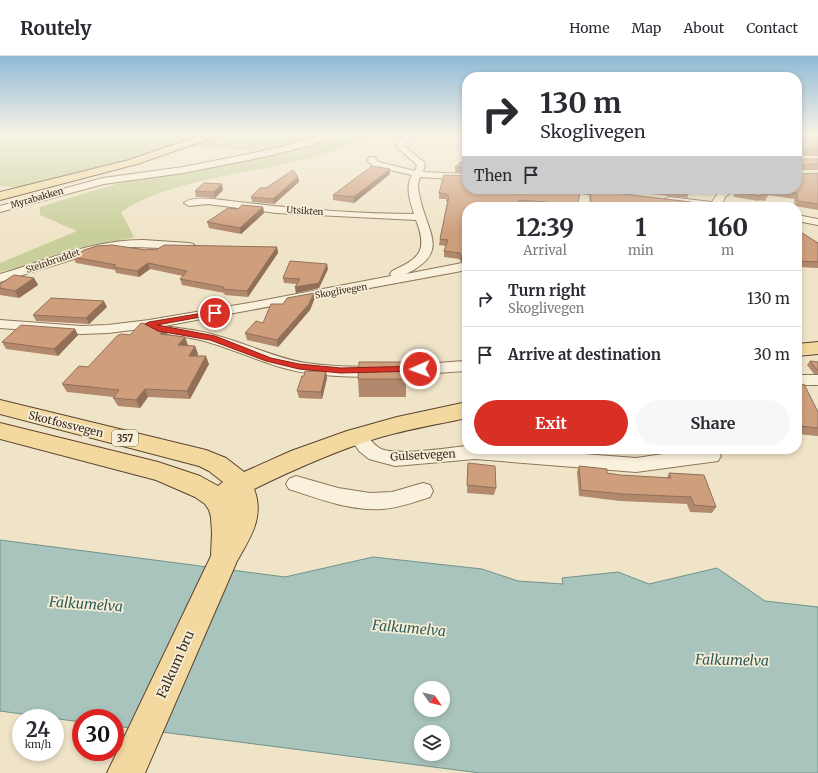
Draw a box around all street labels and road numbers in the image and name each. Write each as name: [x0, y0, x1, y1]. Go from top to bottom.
street label: Myrabakken: [9, 185, 65, 210]
street label: Utsikten: [286, 204, 324, 217]
street label: Steinbruddet: [24, 246, 82, 275]
street label: Skoglivegen: [314, 280, 368, 301]
street label: Skotfossvegen: [27, 408, 106, 440]
road number: 357: [112, 430, 138, 446]
street label: Gulsetvegen: [390, 446, 457, 464]
street label: Falkum bru: [153, 628, 198, 701]

